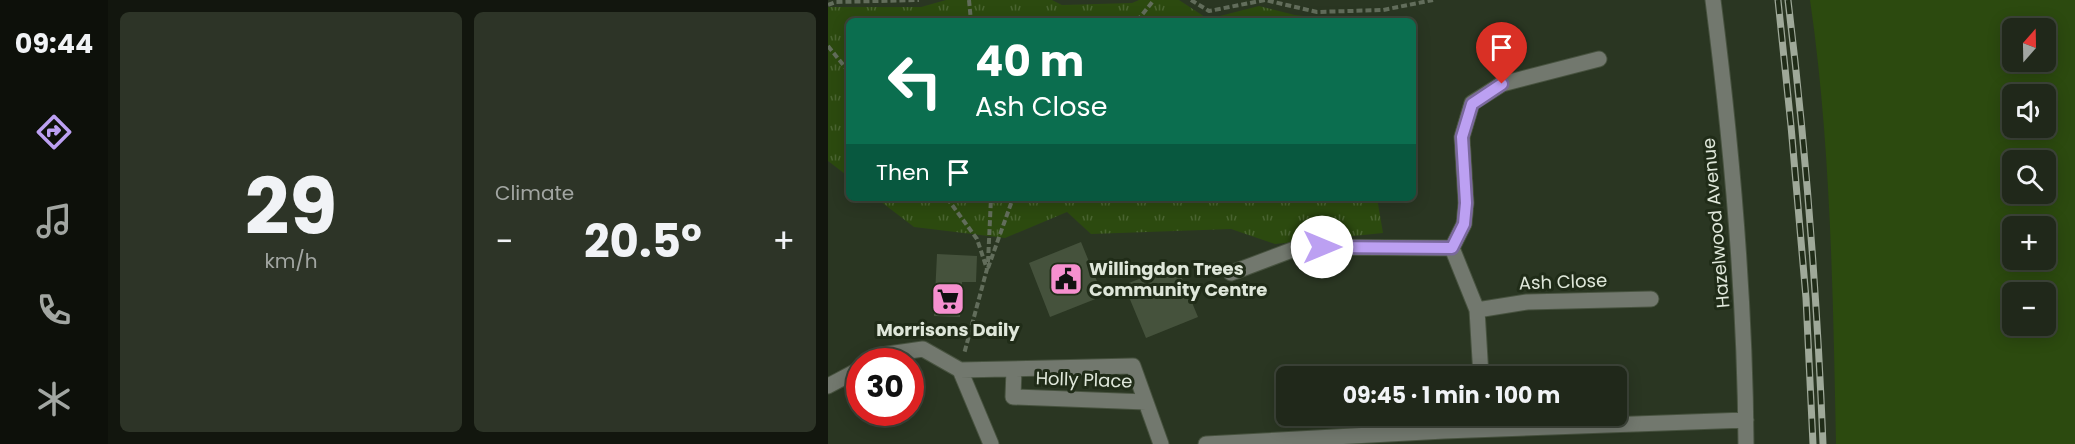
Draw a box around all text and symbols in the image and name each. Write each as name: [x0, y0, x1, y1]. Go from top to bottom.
north arrow: [2002, 18, 2056, 72]
map controls: [2002, 18, 2056, 336]
pin: [1476, 22, 1527, 84]
text: 09:44: [15, 25, 93, 62]
icon: arrive: [1485, 31, 1518, 64]
text: 40 m: [975, 32, 1084, 91]
icon: left: [876, 42, 954, 120]
button: sound: [2002, 84, 2056, 138]
text: Ash Close: [975, 88, 1107, 125]
icon: directions: [33, 111, 75, 153]
street label: Hazelwood Avenue: [1696, 137, 1735, 309]
button: search: [2002, 150, 2056, 204]
text: 29: [245, 152, 337, 261]
icon: arrive: [942, 156, 975, 189]
text: Then: [876, 157, 930, 188]
text: Climate: [495, 179, 574, 207]
icon: music: [33, 200, 75, 242]
text: 20.5°: [584, 210, 702, 273]
position arrow: [1290, 215, 1354, 279]
button: +: [2002, 216, 2056, 270]
text: −: [495, 218, 513, 265]
text: +: [772, 218, 795, 265]
text: km/h: [264, 247, 318, 275]
place label: Willingdon Trees Community Centre: [1089, 256, 1267, 302]
public building icon: Willingdon Trees Community Centre: [1048, 261, 1084, 297]
street label: Ash Close: [1518, 267, 1608, 296]
supermarket icon: Morrisons Daily: [930, 281, 966, 317]
button: −: [2002, 282, 2056, 336]
icon: phone: [33, 289, 75, 331]
place label: Morrisons Daily: [876, 317, 1020, 342]
speed limit sign: 30: [846, 348, 924, 426]
street label: Holly Place: [1035, 365, 1133, 394]
icon: climate: [33, 378, 75, 420]
text: 09:45 · 1 min · 100 m: [1343, 380, 1560, 411]

